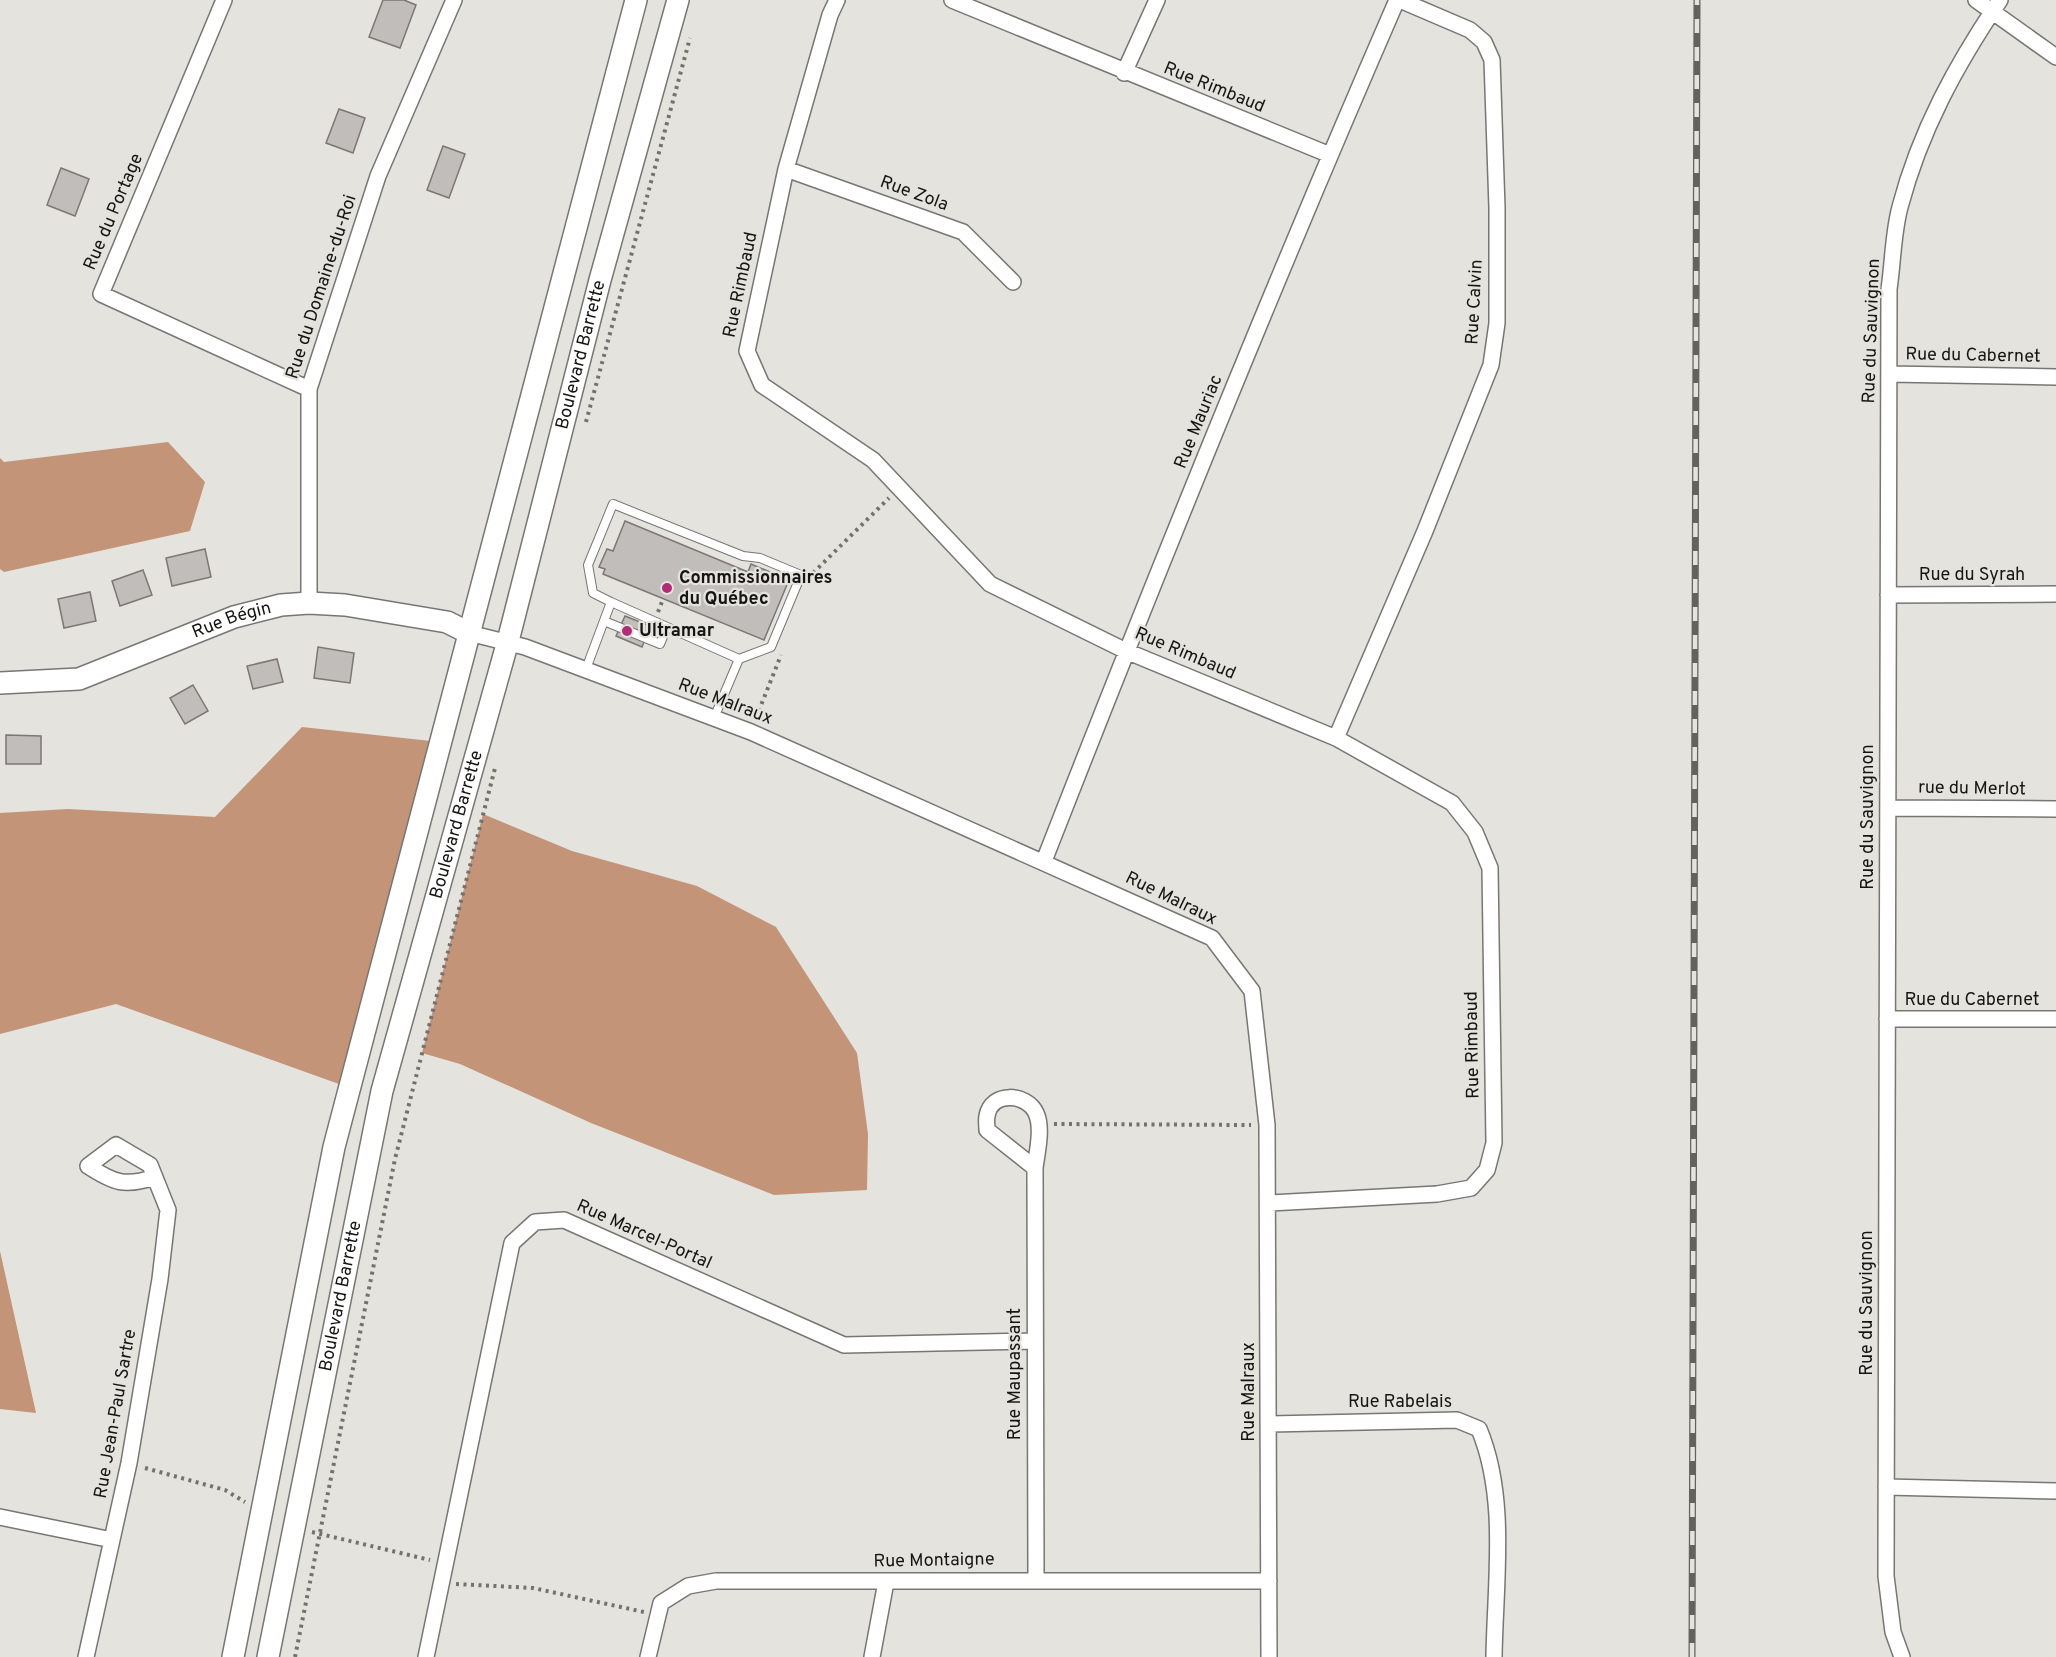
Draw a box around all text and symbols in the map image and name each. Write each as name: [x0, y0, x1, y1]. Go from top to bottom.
street label: Rue Rimbaud: [1160, 57, 1268, 119]
street label: Rue du Portage: [79, 150, 149, 274]
street label: Rue Zola: [877, 171, 951, 217]
street label: Rue du Domaine-du-Roi: [281, 192, 363, 382]
street label: Rue Rimbaud: [719, 230, 763, 340]
street label: Rue du Sauvignon: [1858, 258, 1886, 404]
street label: Rue Calvin: [1461, 259, 1489, 345]
street label: Boulevard Barrette: [551, 278, 611, 432]
street label: Rue du Cabernet: [1905, 343, 2041, 369]
street label: Rue Mauriac: [1170, 372, 1228, 472]
street label: Rue du Syrah: [1919, 564, 2025, 587]
place label: Commissionnaires du Québec: [679, 567, 832, 611]
marker: Commissionnaires du Québec: [660, 581, 674, 595]
street label: Rue Bégin: [189, 596, 274, 644]
place label: Ultramar: [639, 620, 715, 643]
street label: Rue Rimbaud: [1131, 622, 1239, 686]
marker: Ultramar: [620, 624, 634, 638]
street label: Rue Malraux: [674, 673, 776, 731]
street label: Rue du Sauvignon: [1857, 744, 1880, 890]
street label: Boulevard Barrette: [425, 748, 488, 901]
street label: rue du Merlot: [1918, 777, 2026, 801]
street label: Rue Malraux: [1121, 867, 1221, 931]
street label: Rue du Cabernet: [1904, 989, 2040, 1012]
street label: Rue Rimbaud: [1461, 991, 1485, 1099]
street label: Rue Marcel-Portal: [573, 1195, 715, 1275]
street label: Boulevard Barrette: [314, 1219, 367, 1374]
street label: Rue du Sauvignon: [1856, 1230, 1879, 1376]
street label: Rue Maupassant: [1004, 1308, 1027, 1440]
street label: Rue Jean-Paul Sartre: [90, 1328, 142, 1500]
street label: Rue Malraux: [1238, 1342, 1261, 1442]
street label: Rue Rabelais: [1348, 1391, 1452, 1414]
street label: Rue Montaigne: [873, 1548, 995, 1574]

